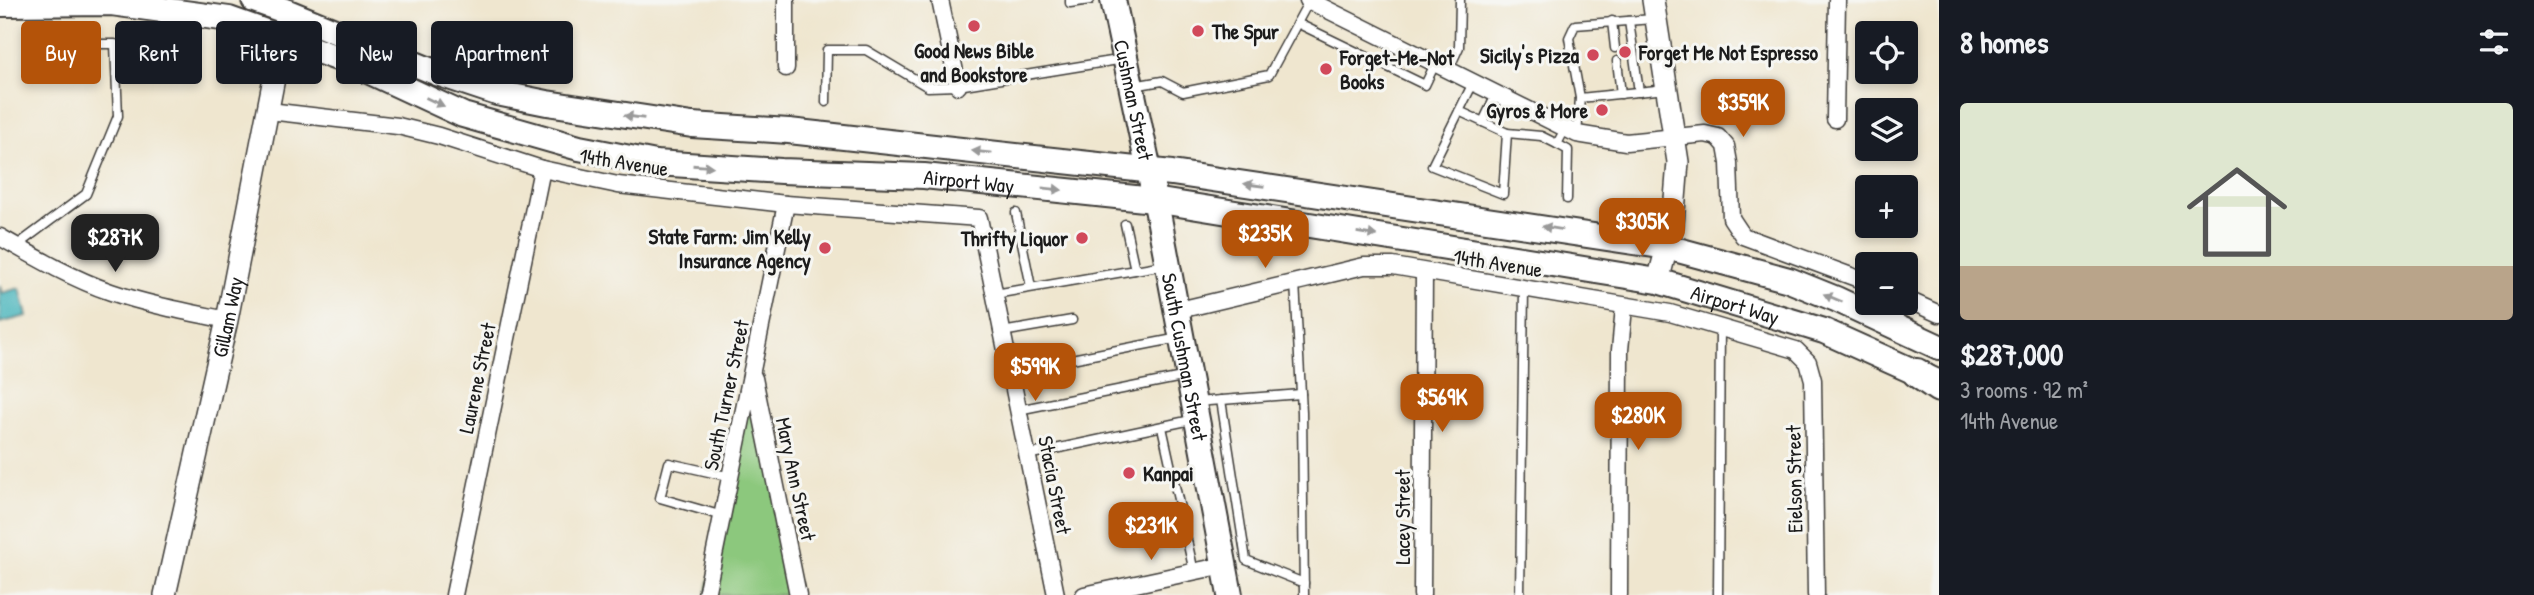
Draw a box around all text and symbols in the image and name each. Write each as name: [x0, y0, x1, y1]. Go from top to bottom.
place label: The Spur: [1211, 17, 1280, 47]
marker: Good News Bible and Bookstore: [966, 18, 982, 34]
chip: Buy: [21, 21, 101, 84]
chip: Rent: [115, 21, 202, 84]
chip: Filters: [216, 21, 322, 84]
chip: New: [336, 21, 417, 84]
chip: Apartment: [431, 21, 573, 84]
map controls: [1855, 21, 1918, 315]
button: locate: [1855, 21, 1918, 84]
text: 8 homes: [1960, 22, 2048, 62]
marker: The Spur: [1190, 23, 1206, 39]
icon: filters: [2475, 23, 2513, 61]
place label: Good News Bible and Bookstore: [914, 36, 1035, 89]
street label: Cushman Street: [1107, 37, 1161, 164]
place label: Forget Me Not Espresso: [1638, 38, 1819, 68]
place label: Sicily's Pizza: [1480, 41, 1580, 71]
place label: Forget-Me-Not Books: [1339, 43, 1455, 96]
marker: Forget Me Not Espresso: [1617, 44, 1633, 60]
marker: Sicily's Pizza: [1585, 47, 1601, 63]
marker: Forget-Me-Not Books: [1318, 61, 1334, 77]
pin: $359K: [1694, 80, 1792, 139]
text: $359K: [1717, 86, 1769, 117]
one-way arrow: [425, 96, 445, 108]
place label: Gyros & More: [1486, 96, 1589, 126]
button: layers: [1855, 98, 1918, 161]
marker: Gyros & More: [1594, 102, 1610, 118]
one-way arrow: [623, 111, 645, 122]
street label: 14th Avenue: [577, 141, 671, 183]
one-way arrow: [971, 146, 993, 157]
icon: home: [2174, 149, 2300, 275]
one-way arrow: [692, 161, 714, 172]
street label: Airport Way: [922, 162, 1016, 200]
button: +: [1855, 175, 1918, 238]
one-way arrow: [1243, 179, 1265, 190]
one-way arrow: [1041, 184, 1063, 195]
pin: $305K: [1593, 198, 1691, 258]
text: $305K: [1615, 205, 1669, 236]
pin: $235K: [1216, 210, 1314, 270]
pin: $287K: [66, 215, 164, 274]
text: $235K: [1238, 217, 1292, 248]
text: $287K: [87, 221, 143, 252]
place label: State Farm: Jim Kelly Insurance Agency: [648, 222, 811, 276]
one-way arrow: [1541, 223, 1563, 234]
place label: Thrifty Liquor: [960, 224, 1069, 254]
one-way arrow: [1356, 229, 1378, 240]
marker: Thrifty Liquor: [1074, 230, 1090, 246]
marker: State Farm: Jim Kelly Insurance Agency: [817, 240, 833, 256]
street label: 14th Avenue: [1451, 242, 1545, 284]
button: −: [1855, 252, 1918, 315]
street label: South Cushman Street: [1155, 271, 1215, 444]
street label: Gillam Way: [205, 274, 250, 360]
street label: Airport Way: [1688, 277, 1783, 331]
one-way arrow: [1823, 292, 1843, 304]
street label: South Turner Street: [696, 316, 756, 473]
street label: Laurene Street: [451, 319, 503, 436]
text: $287,000: [1960, 334, 2063, 374]
pin: $599K: [986, 344, 1084, 403]
text: $599K: [1010, 350, 1060, 381]
pin: $569K: [1393, 374, 1491, 434]
text: 3 rooms · 92 m²: [1960, 374, 2088, 405]
text: $569K: [1416, 381, 1468, 412]
pin: $280K: [1589, 392, 1687, 452]
text: $280K: [1611, 399, 1665, 430]
text: 14th Avenue: [1960, 405, 2058, 436]
street label: Mary Ann Street: [769, 415, 823, 544]
street label: Eielson Street: [1779, 424, 1809, 533]
street label: Stacia Street: [1031, 433, 1079, 538]
place label: Kanpai: [1143, 459, 1194, 489]
marker: Kanpai: [1121, 465, 1137, 481]
street label: Lacey Street: [1388, 469, 1417, 565]
pin: $231K: [1102, 503, 1200, 562]
text: $231K: [1124, 509, 1178, 540]

